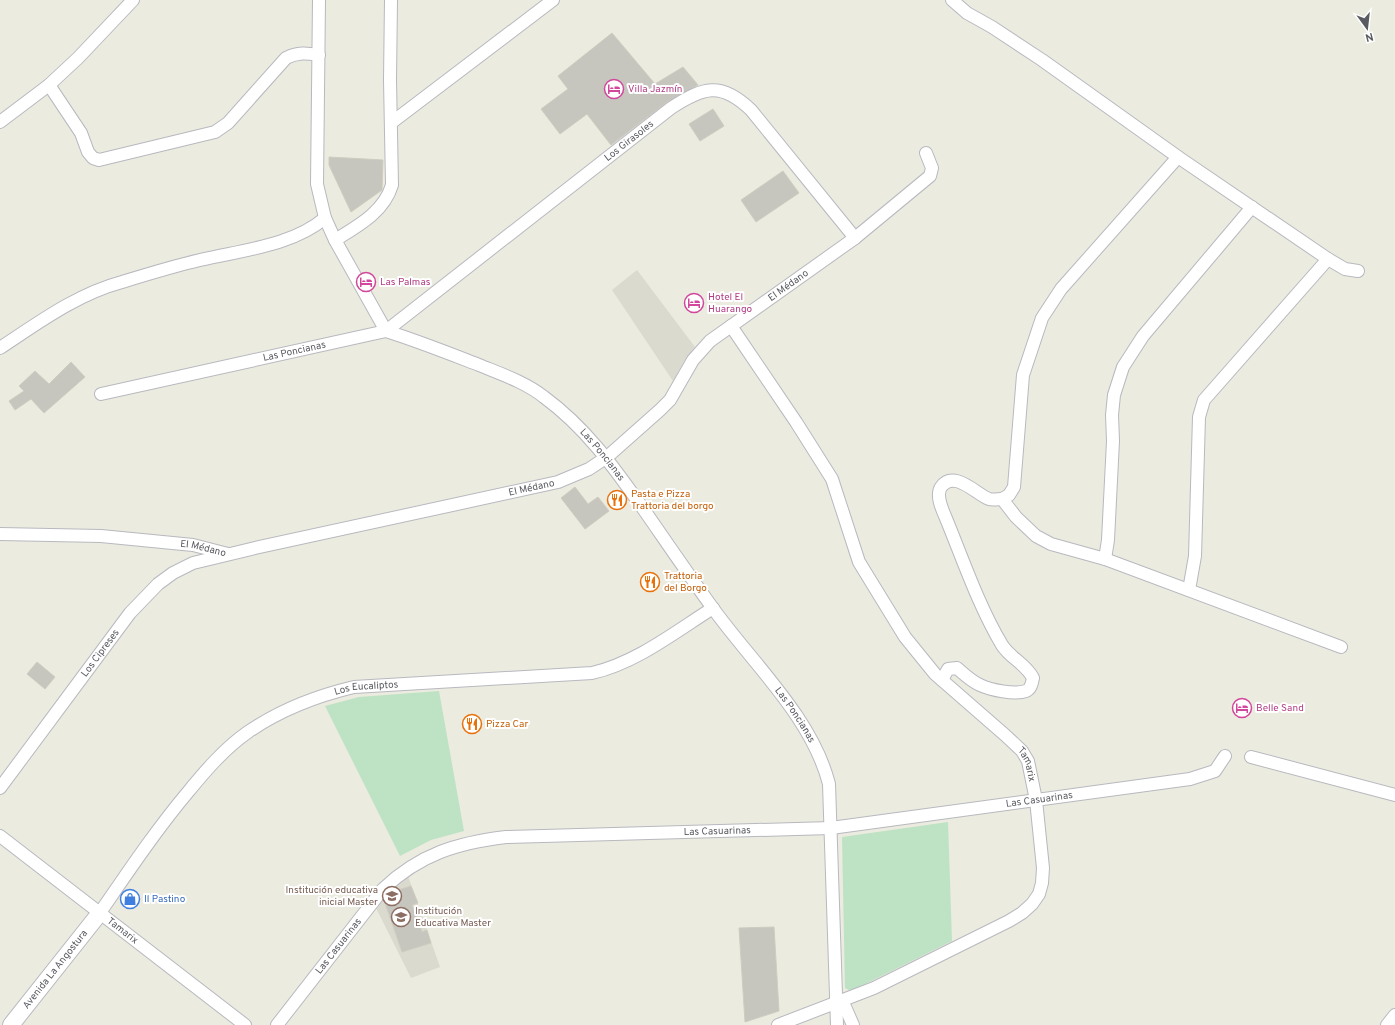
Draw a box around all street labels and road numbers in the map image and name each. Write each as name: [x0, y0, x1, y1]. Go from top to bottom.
street label: Los Girasoles: [602, 117, 657, 164]
street label: El Médano: [765, 266, 811, 304]
street label: Las Poncianas: [262, 338, 327, 365]
street label: Las Poncianas: [577, 426, 628, 484]
street label: El Médano: [507, 476, 556, 499]
street label: El Médano: [180, 537, 228, 560]
street label: Los Cipreses: [78, 626, 122, 680]
street label: Los Eucaliptos: [333, 678, 399, 698]
street label: Las Poncianas: [772, 685, 818, 745]
street label: Tamarix: [1015, 744, 1039, 783]
street label: Las Casuarinas: [1005, 789, 1074, 811]
street label: Las Casuarinas: [683, 824, 751, 839]
street label: Tamarix: [104, 915, 141, 947]
street label: Las Casuarinas: [313, 915, 365, 977]
street label: Avenida La Angostura: [20, 927, 91, 1012]

